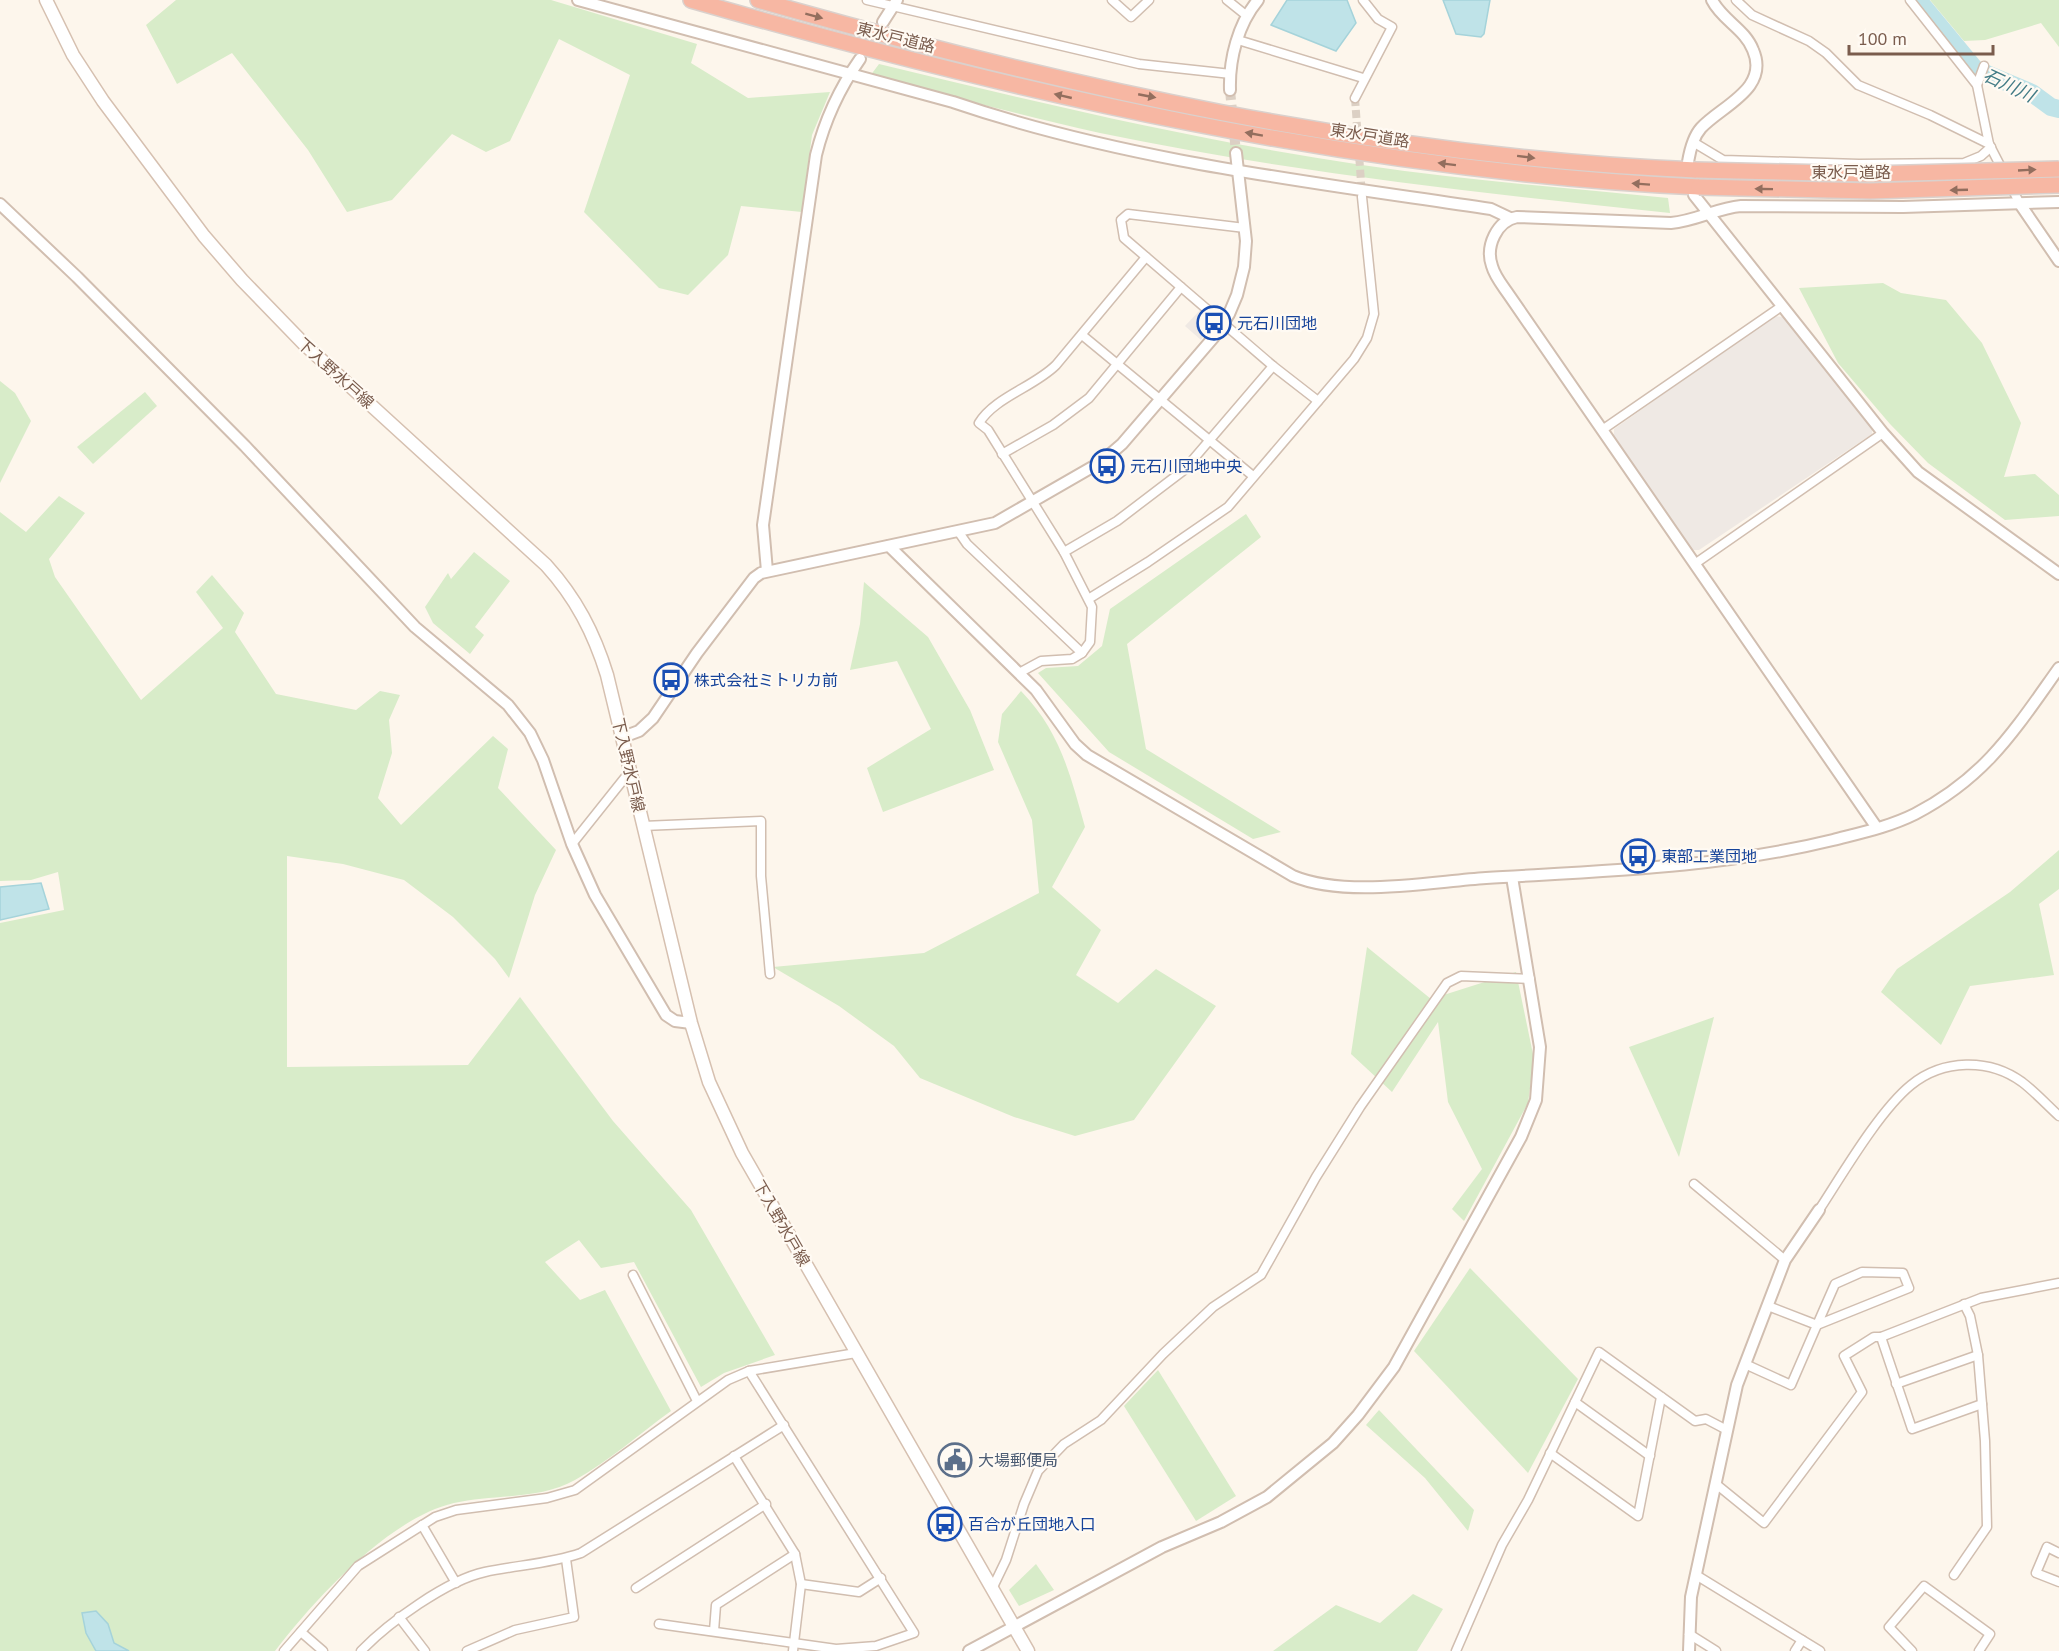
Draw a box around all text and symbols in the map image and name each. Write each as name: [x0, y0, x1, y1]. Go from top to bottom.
one-way arrow: [806, 12, 824, 21]
street label: 東水戸道路: [855, 18, 937, 56]
scale bar: [1849, 18, 1993, 56]
text: 100 m: [1858, 27, 1907, 50]
water label: 石川川: [1980, 63, 2040, 108]
one-way arrow: [1054, 90, 1072, 100]
one-way arrow: [1137, 92, 1156, 101]
street label: 東水戸道路: [1329, 119, 1411, 151]
one-way arrow: [1244, 129, 1263, 138]
one-way arrow: [1516, 152, 1535, 162]
one-way arrow: [1437, 160, 1456, 169]
street label: 東水戸道路: [1811, 162, 1891, 182]
one-way arrow: [2018, 166, 2037, 175]
one-way arrow: [1631, 179, 1650, 189]
one-way arrow: [1754, 185, 1773, 194]
one-way arrow: [1949, 185, 1968, 194]
bus stop icon: 元石川団地: [1196, 305, 1232, 341]
place label: 元石川団地: [1237, 313, 1317, 333]
street label: 下入野水戸線: [294, 333, 378, 413]
bus stop icon: 元石川団地中央: [1089, 448, 1125, 484]
place label: 元石川団地中央: [1130, 456, 1242, 476]
bus stop icon: 株式会社ミトリカ前: [653, 662, 689, 698]
place label: 株式会社ミトリカ前: [694, 670, 838, 690]
street label: 下入野水戸線: [608, 716, 650, 814]
bus stop icon: 東部工業団地: [1620, 838, 1656, 874]
place label: 東部工業団地: [1661, 846, 1757, 866]
street label: 下入野水戸線: [749, 1176, 815, 1270]
public building icon: 大場郵便局: [937, 1442, 973, 1478]
place label: 大場郵便局: [978, 1450, 1058, 1470]
bus stop icon: 百合が丘団地入口: [927, 1506, 963, 1542]
place label: 百合が丘団地入口: [968, 1514, 1096, 1534]

